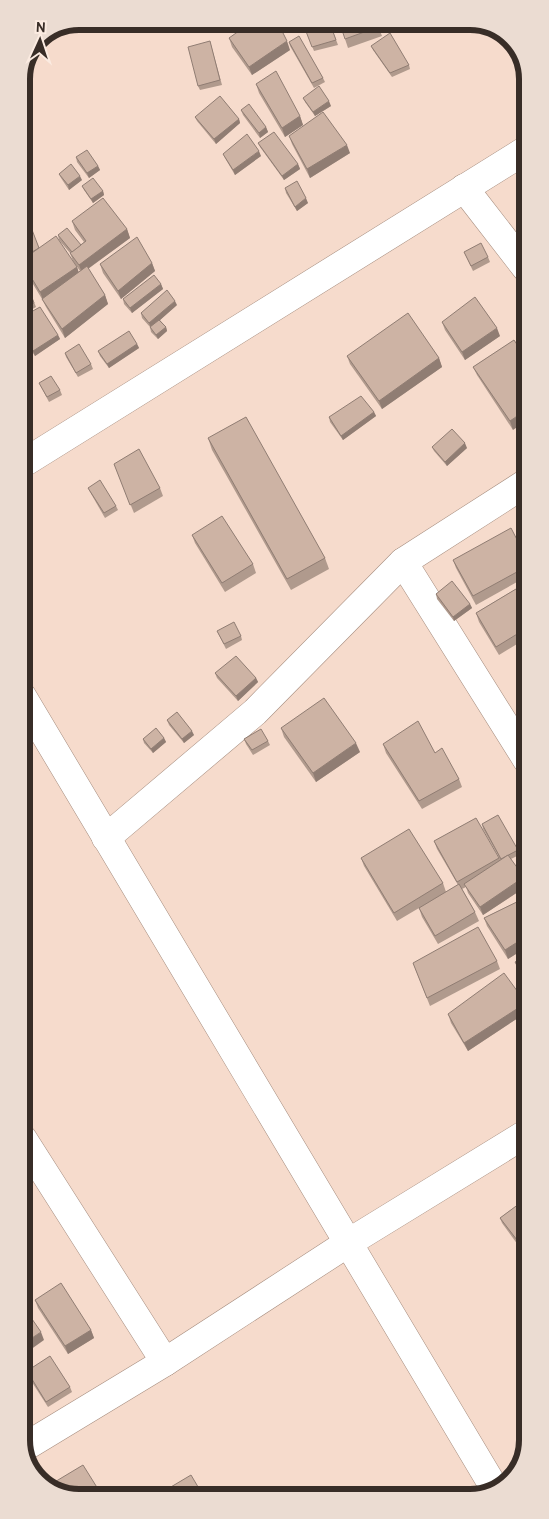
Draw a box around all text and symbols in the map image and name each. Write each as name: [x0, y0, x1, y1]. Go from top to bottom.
north arrow: [15, 15, 65, 65]
text: N: [35, 20, 46, 37]

